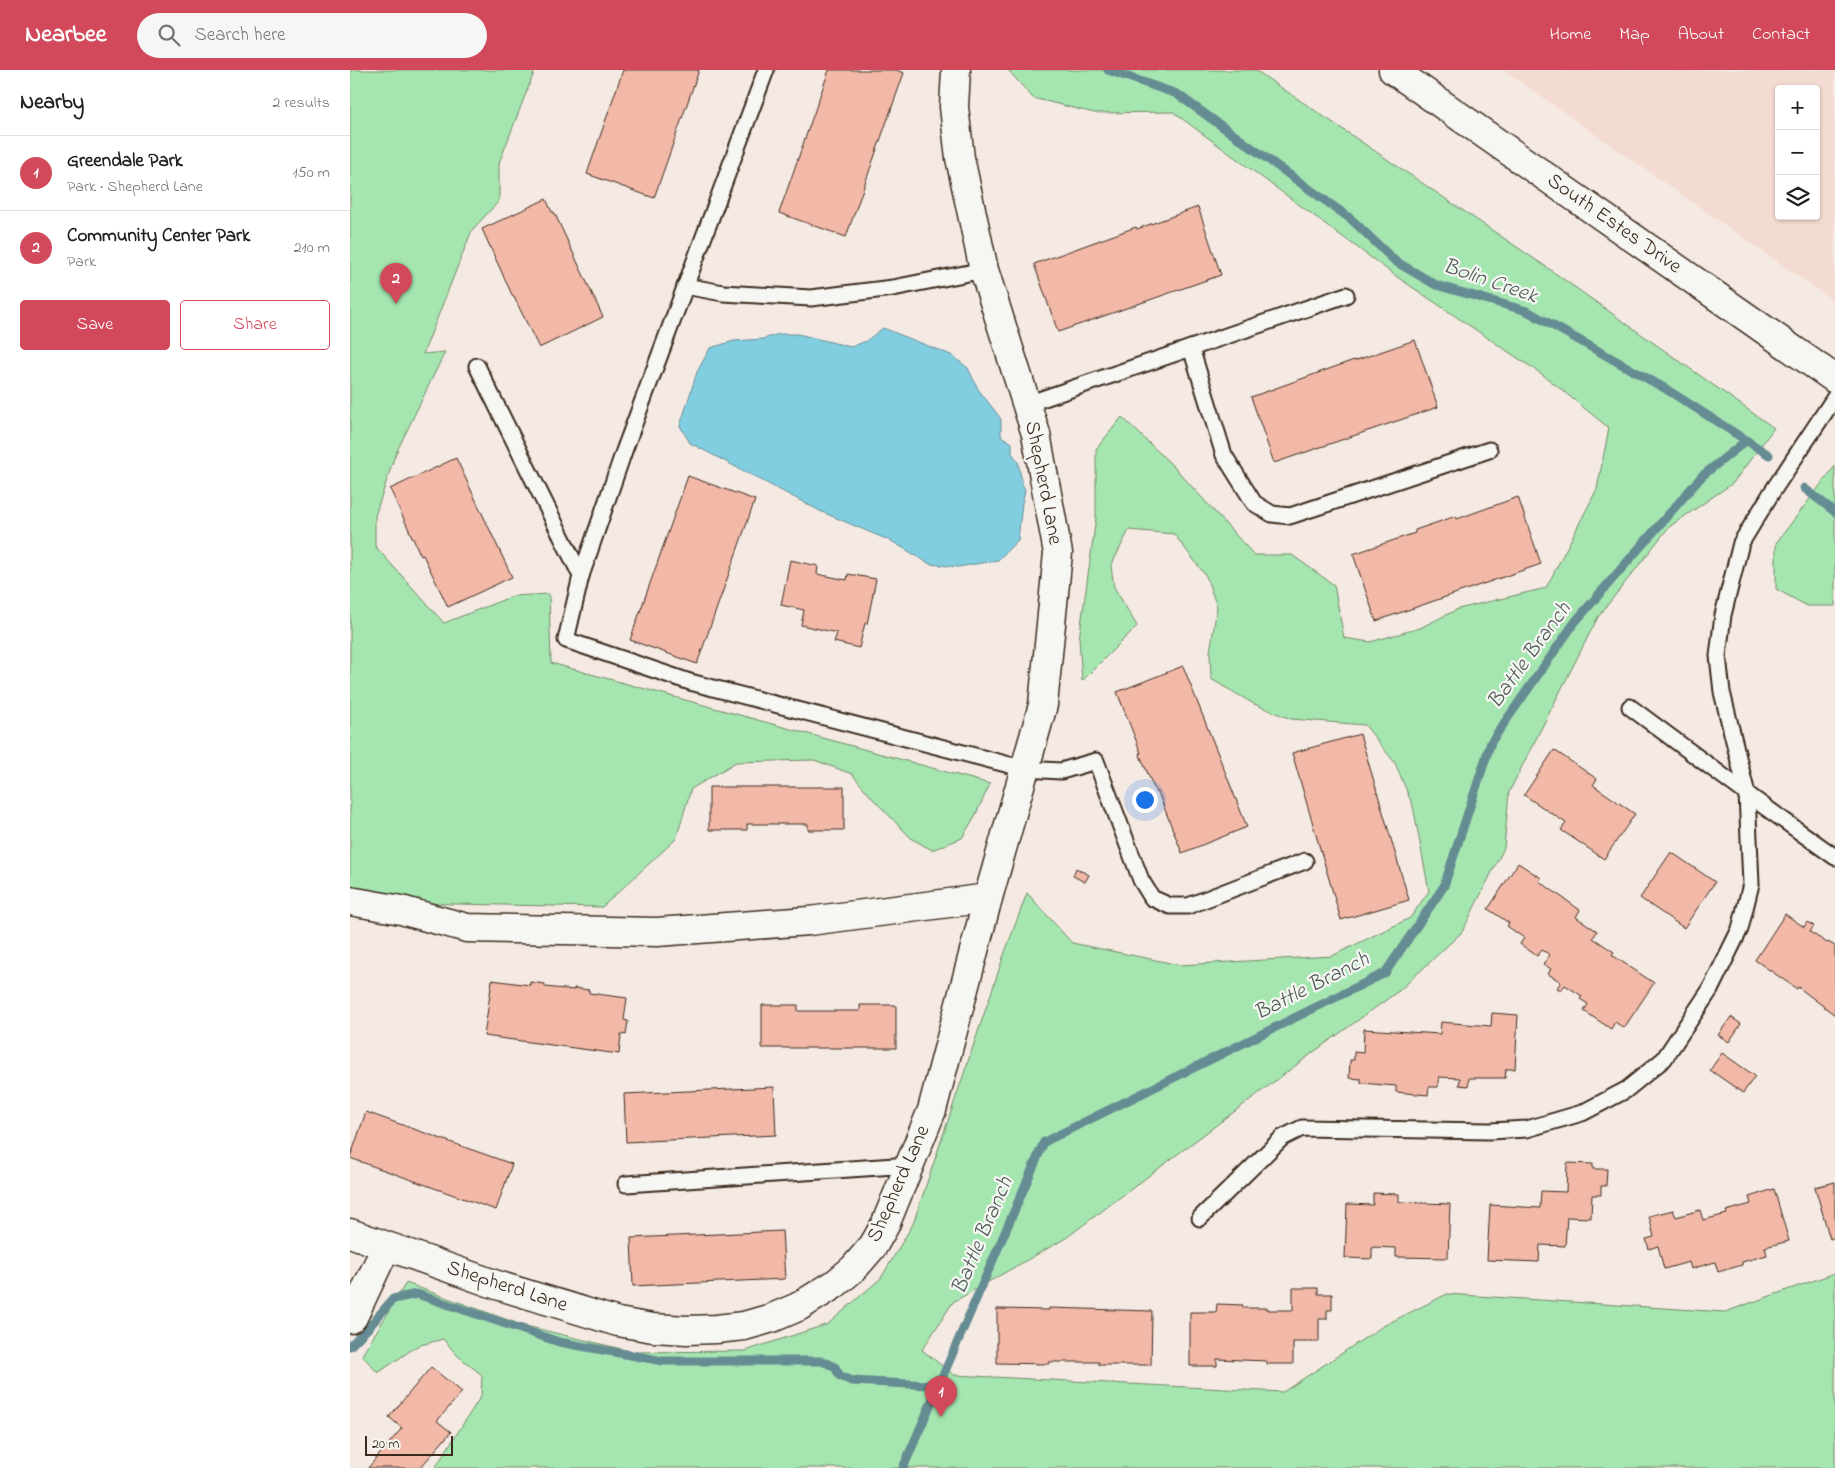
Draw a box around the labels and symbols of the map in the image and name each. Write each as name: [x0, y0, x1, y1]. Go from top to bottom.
street label: South Estes Drive: [1541, 166, 1688, 282]
water label: Bolin Creek: [1439, 251, 1543, 313]
pin: 2: [380, 263, 412, 304]
street label: Shepherd Lane: [1016, 419, 1070, 548]
water label: Battle Branch: [1480, 596, 1580, 716]
your location: [1132, 787, 1158, 813]
water label: Battle Branch: [1249, 944, 1375, 1030]
street label: Shepherd Lane: [860, 1120, 938, 1247]
water label: Battle Branch: [944, 1172, 1022, 1300]
street label: Shepherd Lane: [443, 1253, 572, 1321]
pin: 1: [925, 1376, 957, 1417]
scale bar: [365, 1433, 452, 1456]

